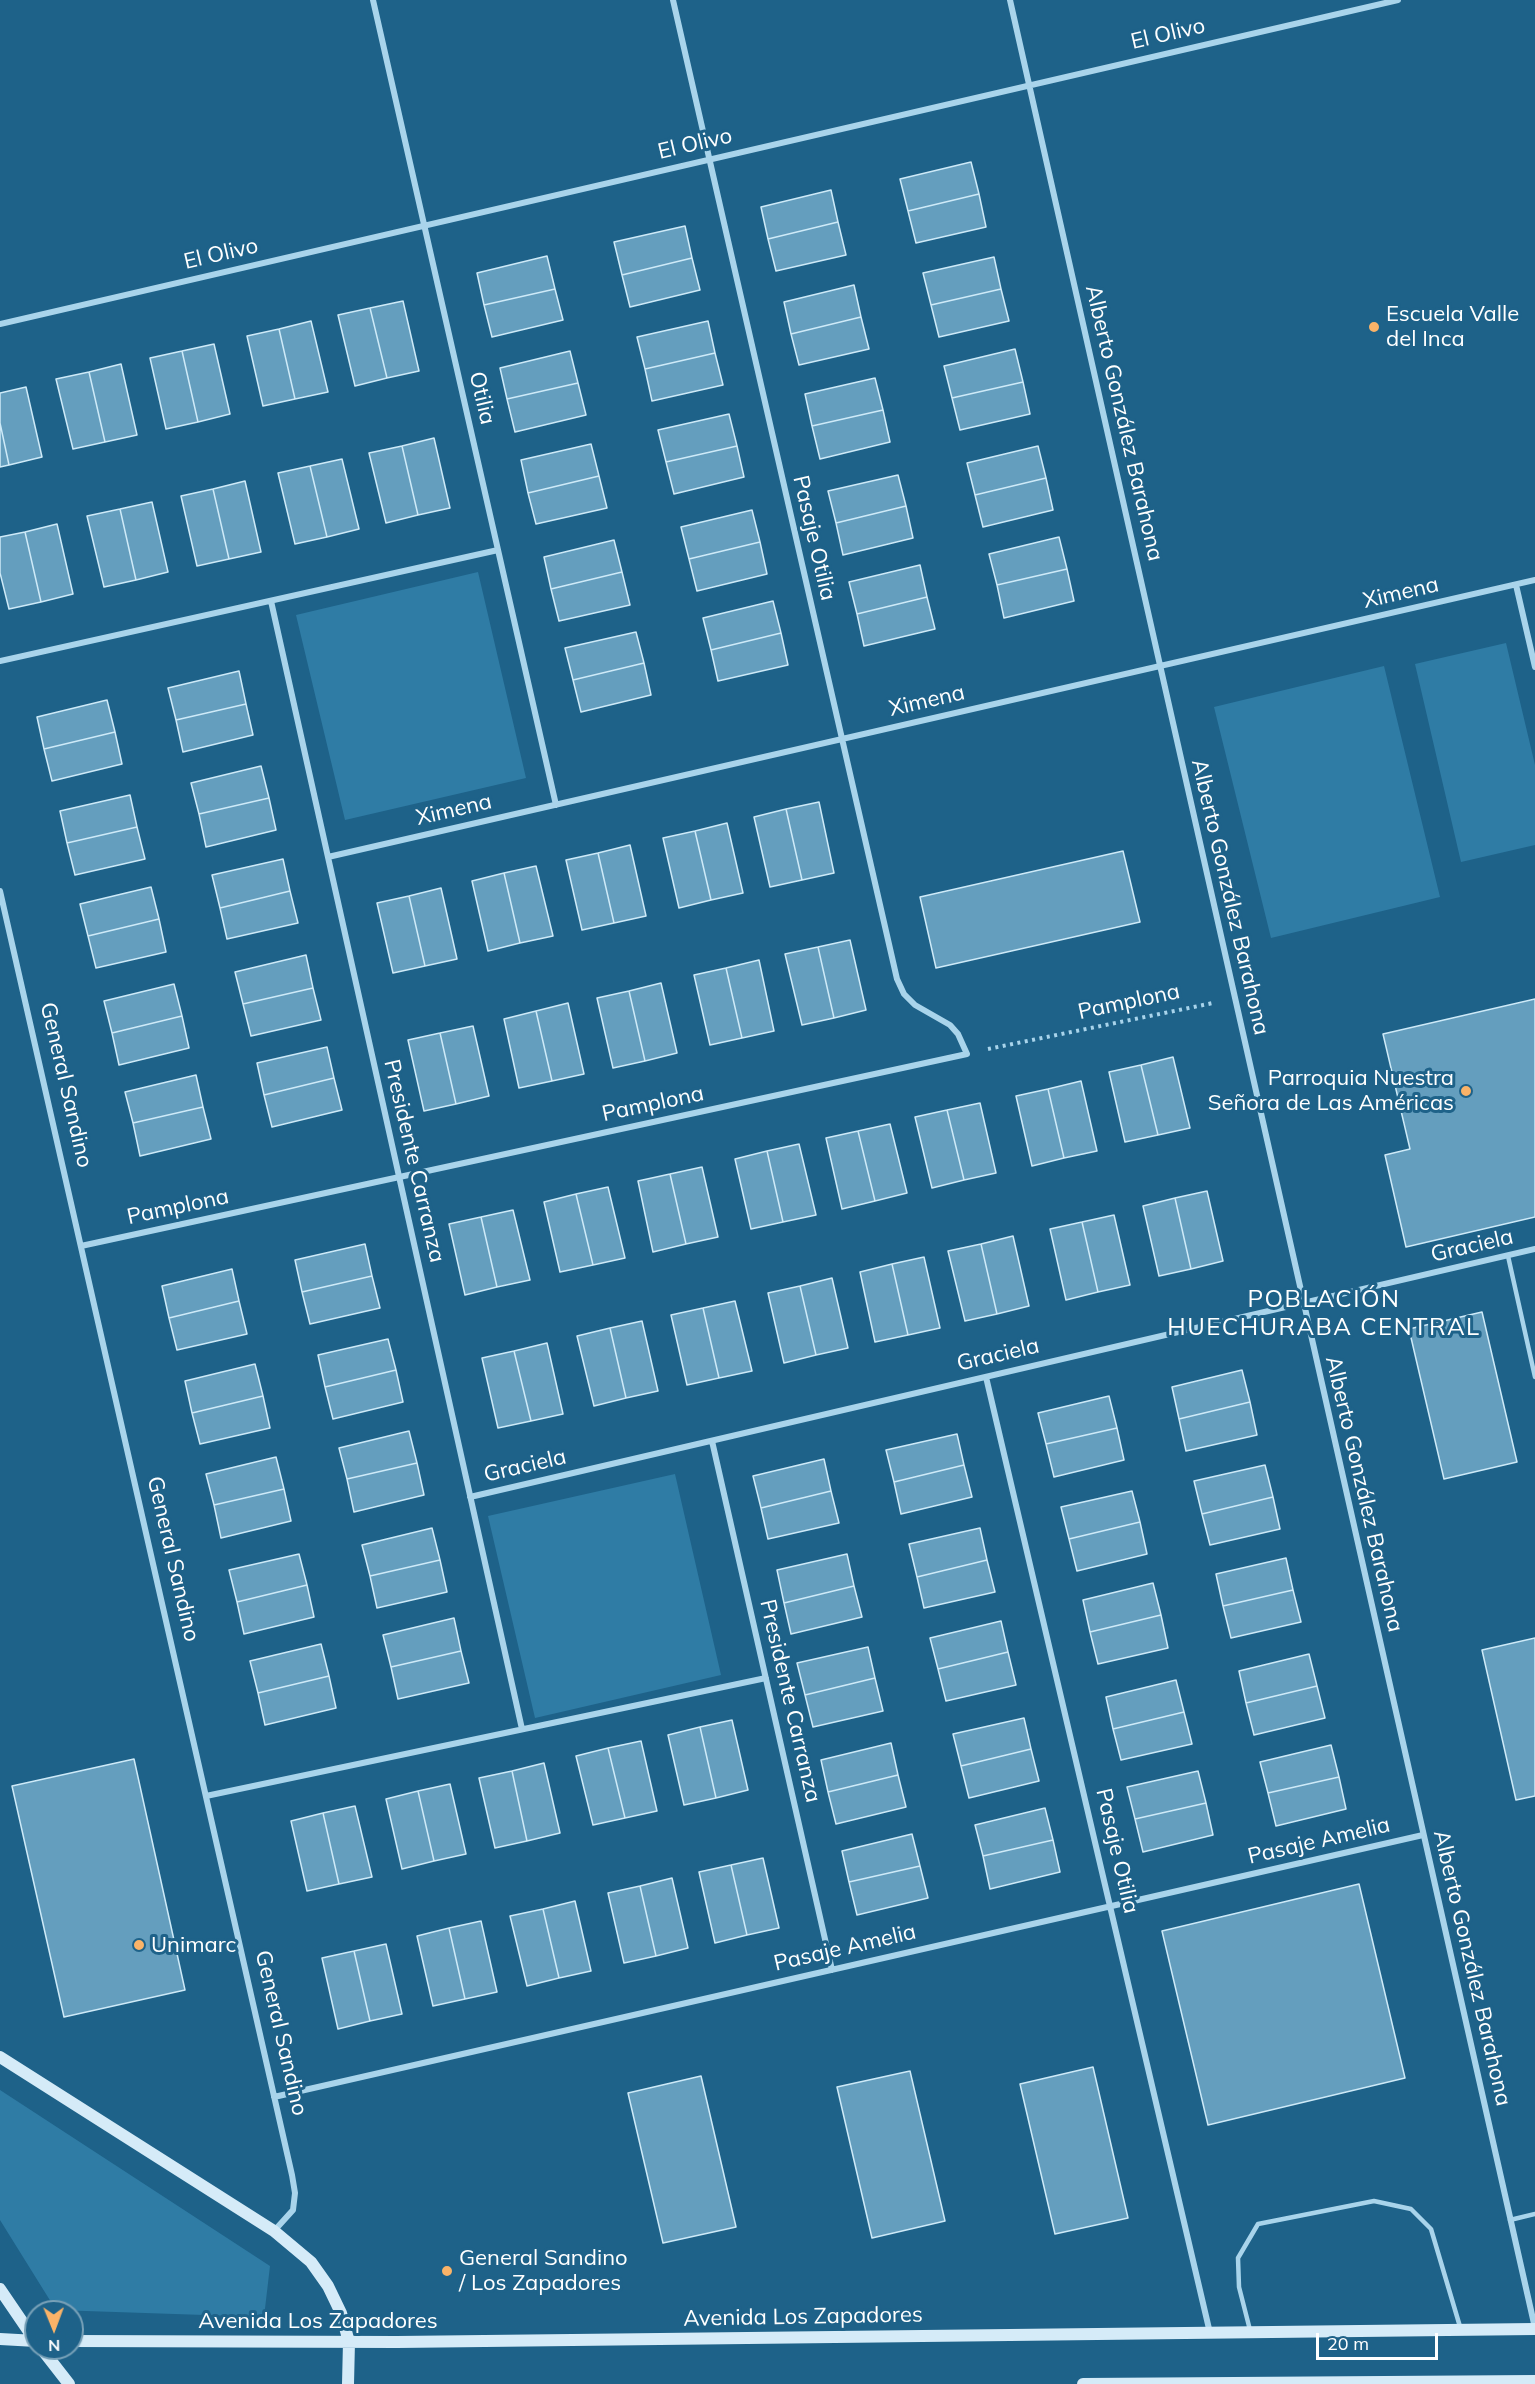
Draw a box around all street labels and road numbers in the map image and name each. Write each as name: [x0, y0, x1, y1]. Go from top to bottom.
street label: El Olivo: [1128, 13, 1208, 55]
street label: El Olivo: [655, 123, 735, 165]
street label: El Olivo: [181, 233, 261, 275]
street label: Alberto González Barahona: [1079, 283, 1169, 563]
street label: Otilia: [463, 369, 501, 427]
street label: Pasaje Otilia: [787, 473, 841, 603]
street label: Ximena: [1361, 571, 1441, 615]
street label: Ximena: [887, 679, 967, 723]
street label: Alberto González Barahona: [1185, 757, 1275, 1037]
street label: Ximena: [414, 788, 494, 832]
street label: Pamplona: [1076, 978, 1182, 1026]
street label: General Sandino: [34, 1000, 98, 1170]
street label: Presidente Carranza: [378, 1057, 450, 1265]
street label: Pamplona: [600, 1080, 706, 1128]
street label: Pamplona: [125, 1183, 231, 1231]
street label: Graciela: [1428, 1224, 1516, 1268]
street label: Graciela: [954, 1333, 1042, 1377]
street label: Alberto González Barahona: [1319, 1354, 1409, 1634]
street label: Graciela: [481, 1444, 569, 1488]
street label: General Sandino: [141, 1474, 205, 1644]
street label: Presidente Carranza: [754, 1597, 826, 1805]
street label: Pasaje Otilia: [1090, 1786, 1144, 1916]
street label: Pasaje Amelia: [1245, 1812, 1393, 1870]
street label: Alberto González Barahona: [1427, 1828, 1517, 2108]
street label: Pasaje Amelia: [771, 1919, 919, 1977]
street label: General Sandino: [249, 1948, 313, 2118]
street label: Avenida Los Zapadores: [683, 2302, 923, 2332]
street label: Avenida Los Zapadores: [198, 2308, 438, 2334]

